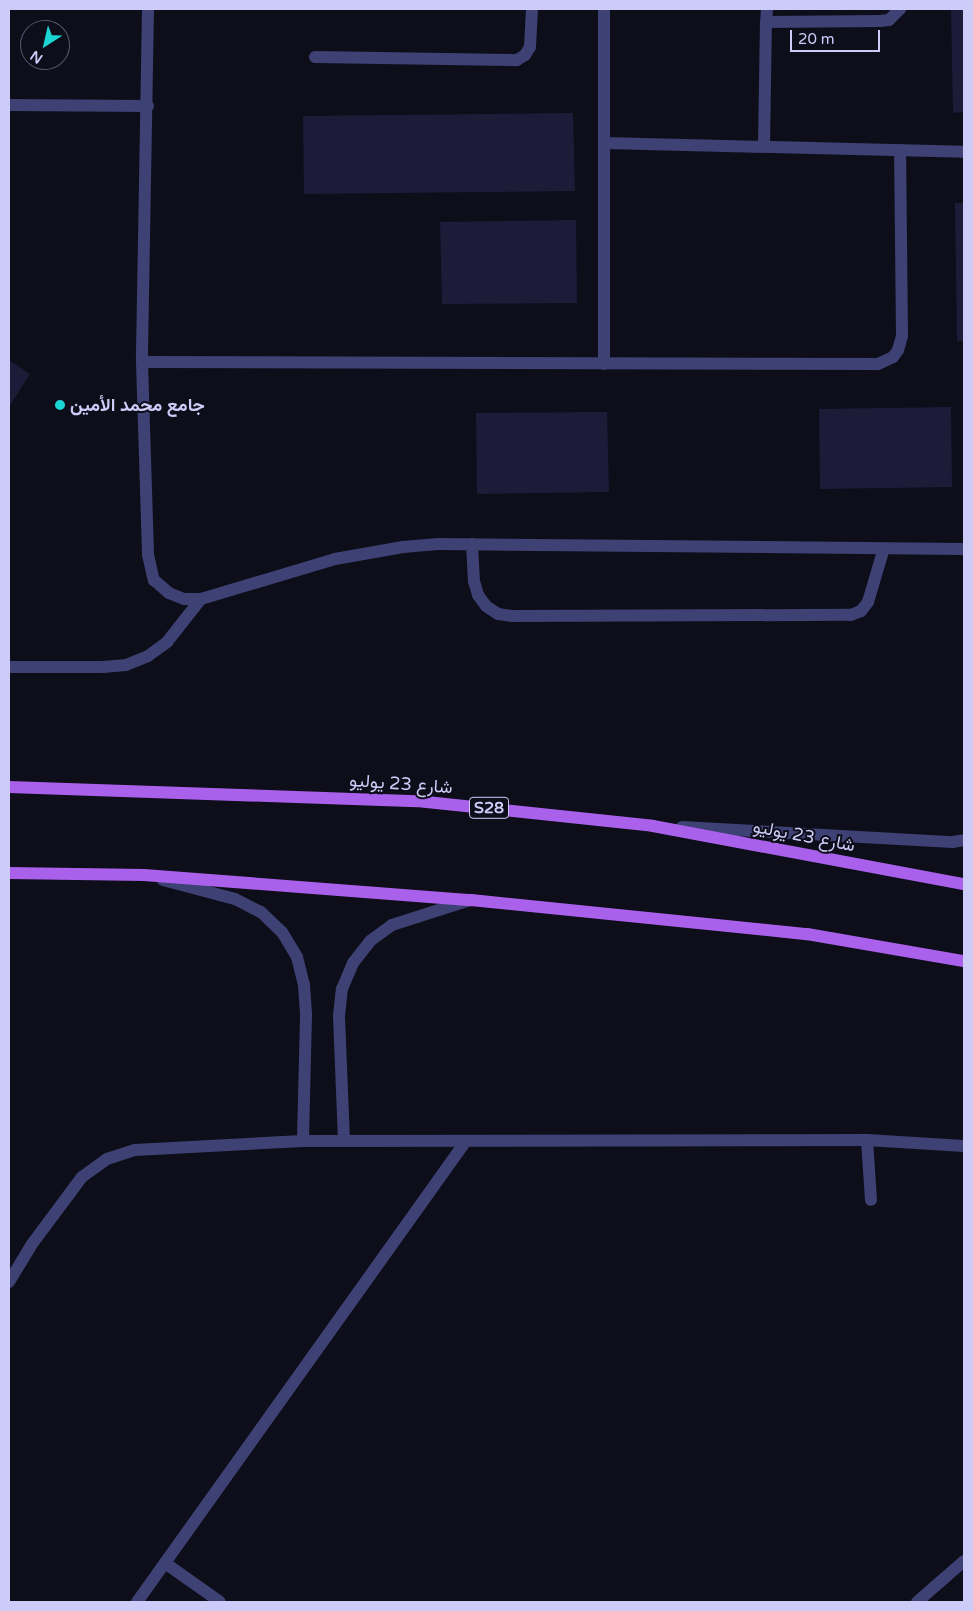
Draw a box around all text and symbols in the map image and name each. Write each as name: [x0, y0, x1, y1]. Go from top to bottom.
north arrow: [20, 20, 70, 70]
scale bar: [793, 20, 883, 52]
text: 20 m: [798, 30, 835, 48]
text: N: [27, 47, 46, 67]
place label: جامع محمد الأمين: [70, 394, 205, 416]
marker: جامع محمد الأمين: [54, 399, 66, 411]
street label: شارع 23 يوليو: [349, 770, 453, 798]
road number: S28: [469, 794, 509, 821]
street label: شارع 23 يوليو: [751, 816, 857, 856]

